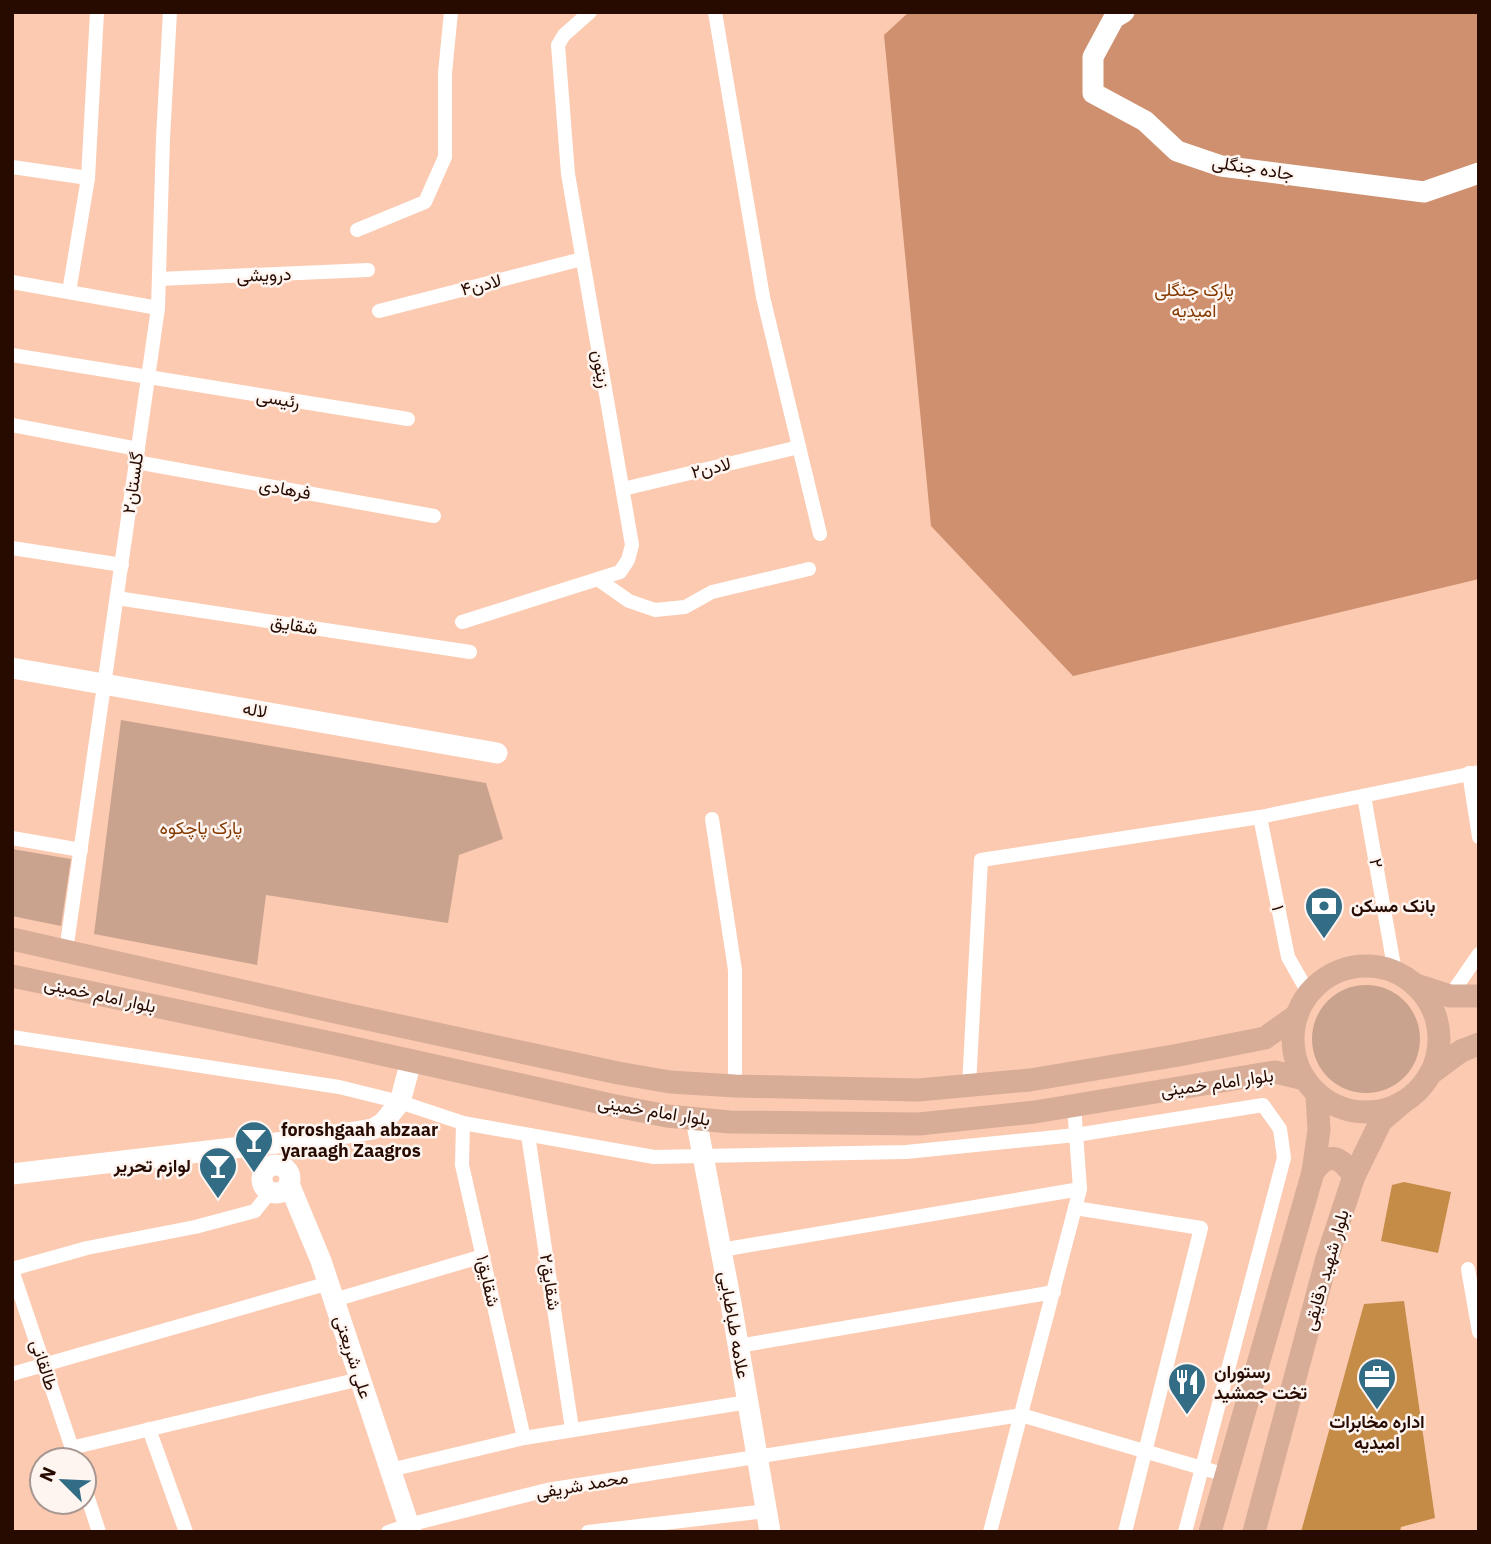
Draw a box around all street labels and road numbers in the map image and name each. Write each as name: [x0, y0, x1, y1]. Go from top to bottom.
street label: جاده جنگلی: [1210, 150, 1296, 185]
street label: درویشی: [236, 262, 292, 287]
street label: لادن۴: [458, 268, 504, 301]
street label: زیتون: [587, 348, 616, 390]
street label: رئیسی: [255, 384, 302, 413]
street label: گلستان۲: [117, 451, 148, 515]
street label: لادن۲: [689, 452, 733, 483]
street label: فرهادی: [257, 473, 313, 504]
street label: شقایق: [269, 609, 319, 640]
street label: لاله: [241, 696, 269, 723]
street label: ۲: [1364, 856, 1389, 870]
street label: ۱: [1267, 903, 1290, 913]
street label: بلوار امام خمینی: [42, 971, 158, 1019]
street label: بلوار امام خمینی: [1159, 1063, 1275, 1103]
street label: بلوار امام خمینی: [596, 1090, 712, 1132]
street label: بلوار شهید دقایقی: [1297, 1207, 1354, 1333]
street label: شقایق۲: [535, 1252, 566, 1312]
street label: شقایق۱: [471, 1253, 506, 1309]
street label: علامه طباطبایی: [714, 1269, 755, 1380]
street label: علی شریعتی: [329, 1312, 378, 1401]
street label: طالقانی: [25, 1337, 63, 1393]
street label: محمد شریفی: [534, 1465, 630, 1504]

